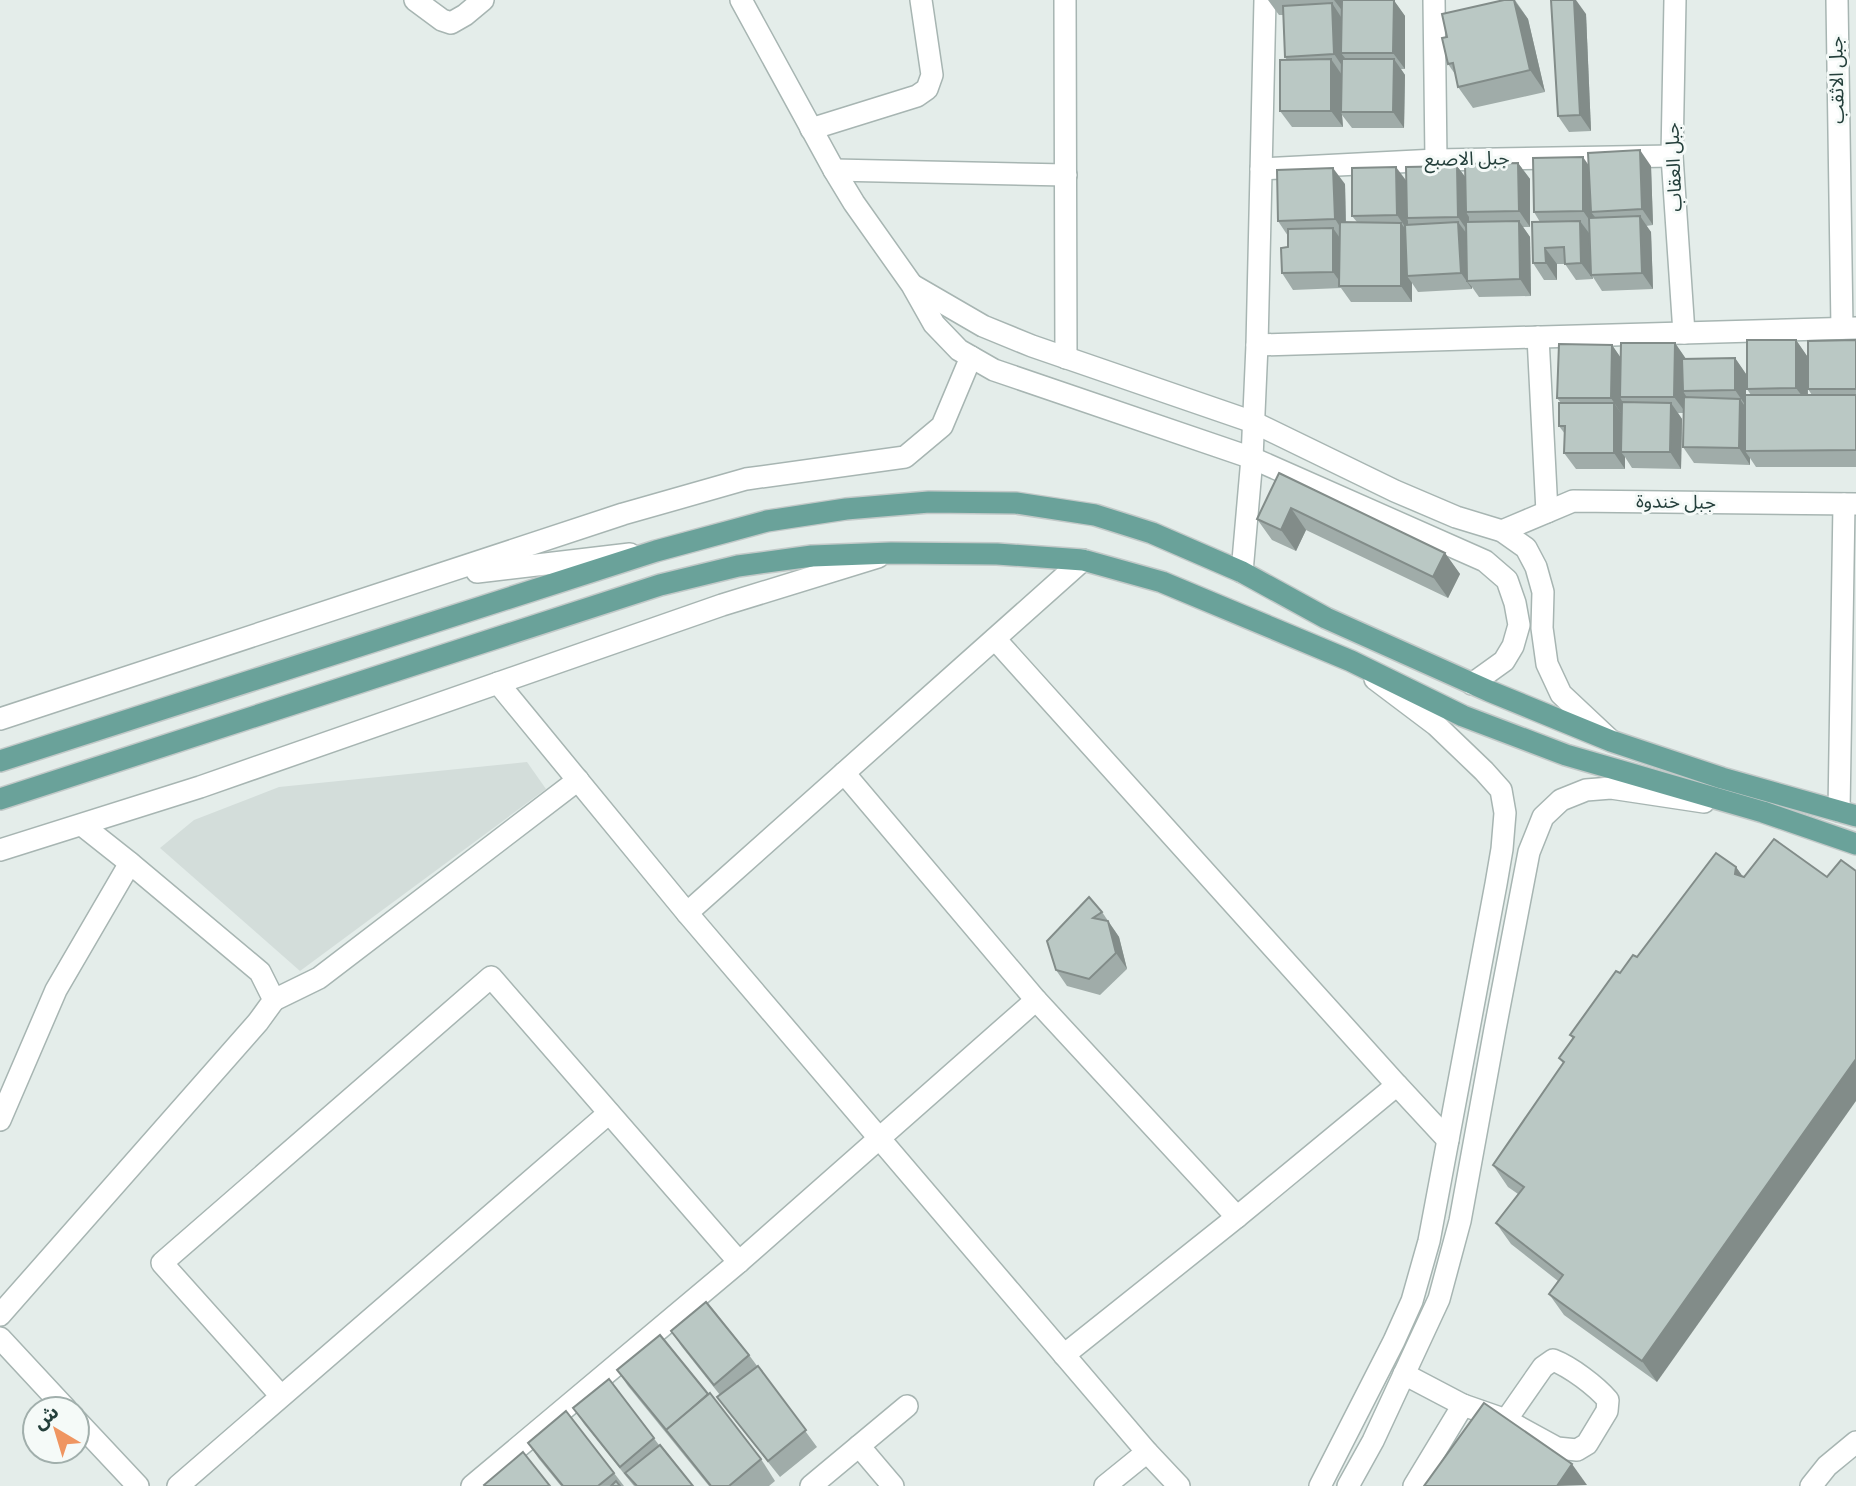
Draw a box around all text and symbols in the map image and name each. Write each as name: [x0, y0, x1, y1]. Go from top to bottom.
street label: جبل الاثقب: [1825, 36, 1851, 124]
street label: جبل العقاب: [1661, 122, 1689, 212]
street label: جبل الاصبع: [1424, 147, 1510, 174]
street label: جبل خندوة: [1636, 490, 1716, 516]
north arrow: [21, 1395, 91, 1465]
text: ش: [29, 1401, 64, 1436]

